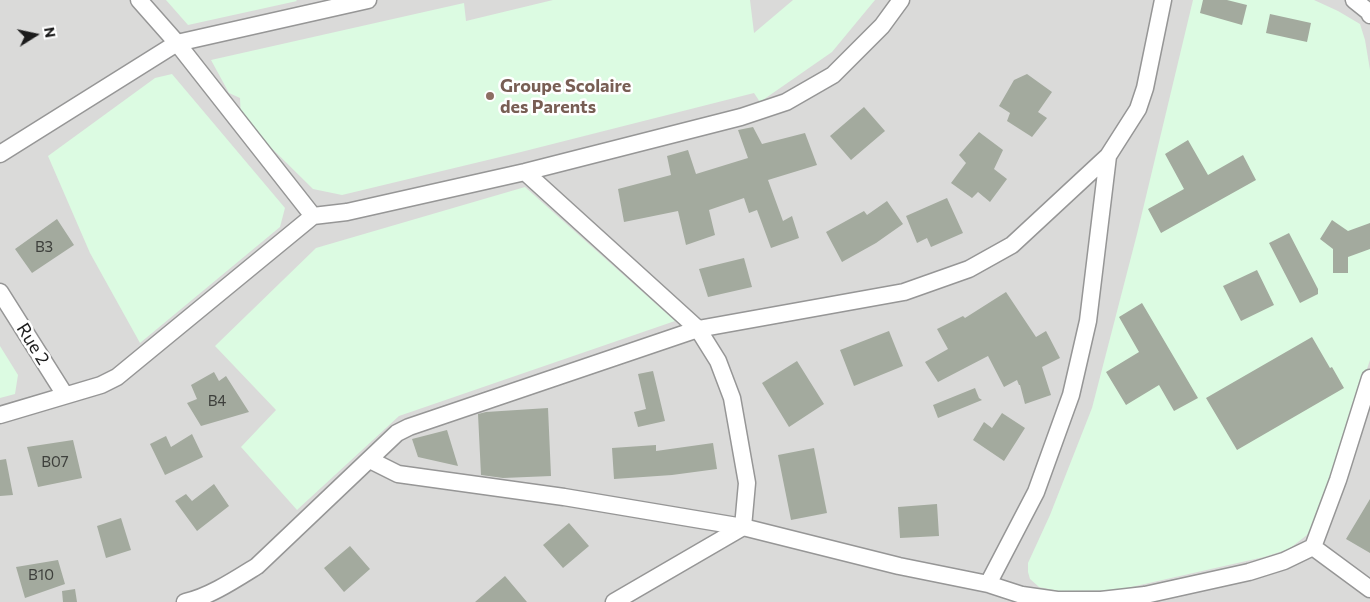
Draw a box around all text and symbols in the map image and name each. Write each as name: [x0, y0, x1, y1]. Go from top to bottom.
north arrow: [10, 10, 60, 60]
text: N: [41, 26, 60, 39]
place label: Groupe Scolaire des Parents: [500, 75, 631, 118]
marker: Groupe Scolaire des Parents: [484, 90, 496, 102]
house number: B3: [35, 238, 53, 256]
street label: Rue 2: [12, 319, 54, 369]
house number: B4: [208, 392, 226, 410]
house number: B07: [41, 453, 69, 471]
house number: B10: [28, 566, 54, 584]

